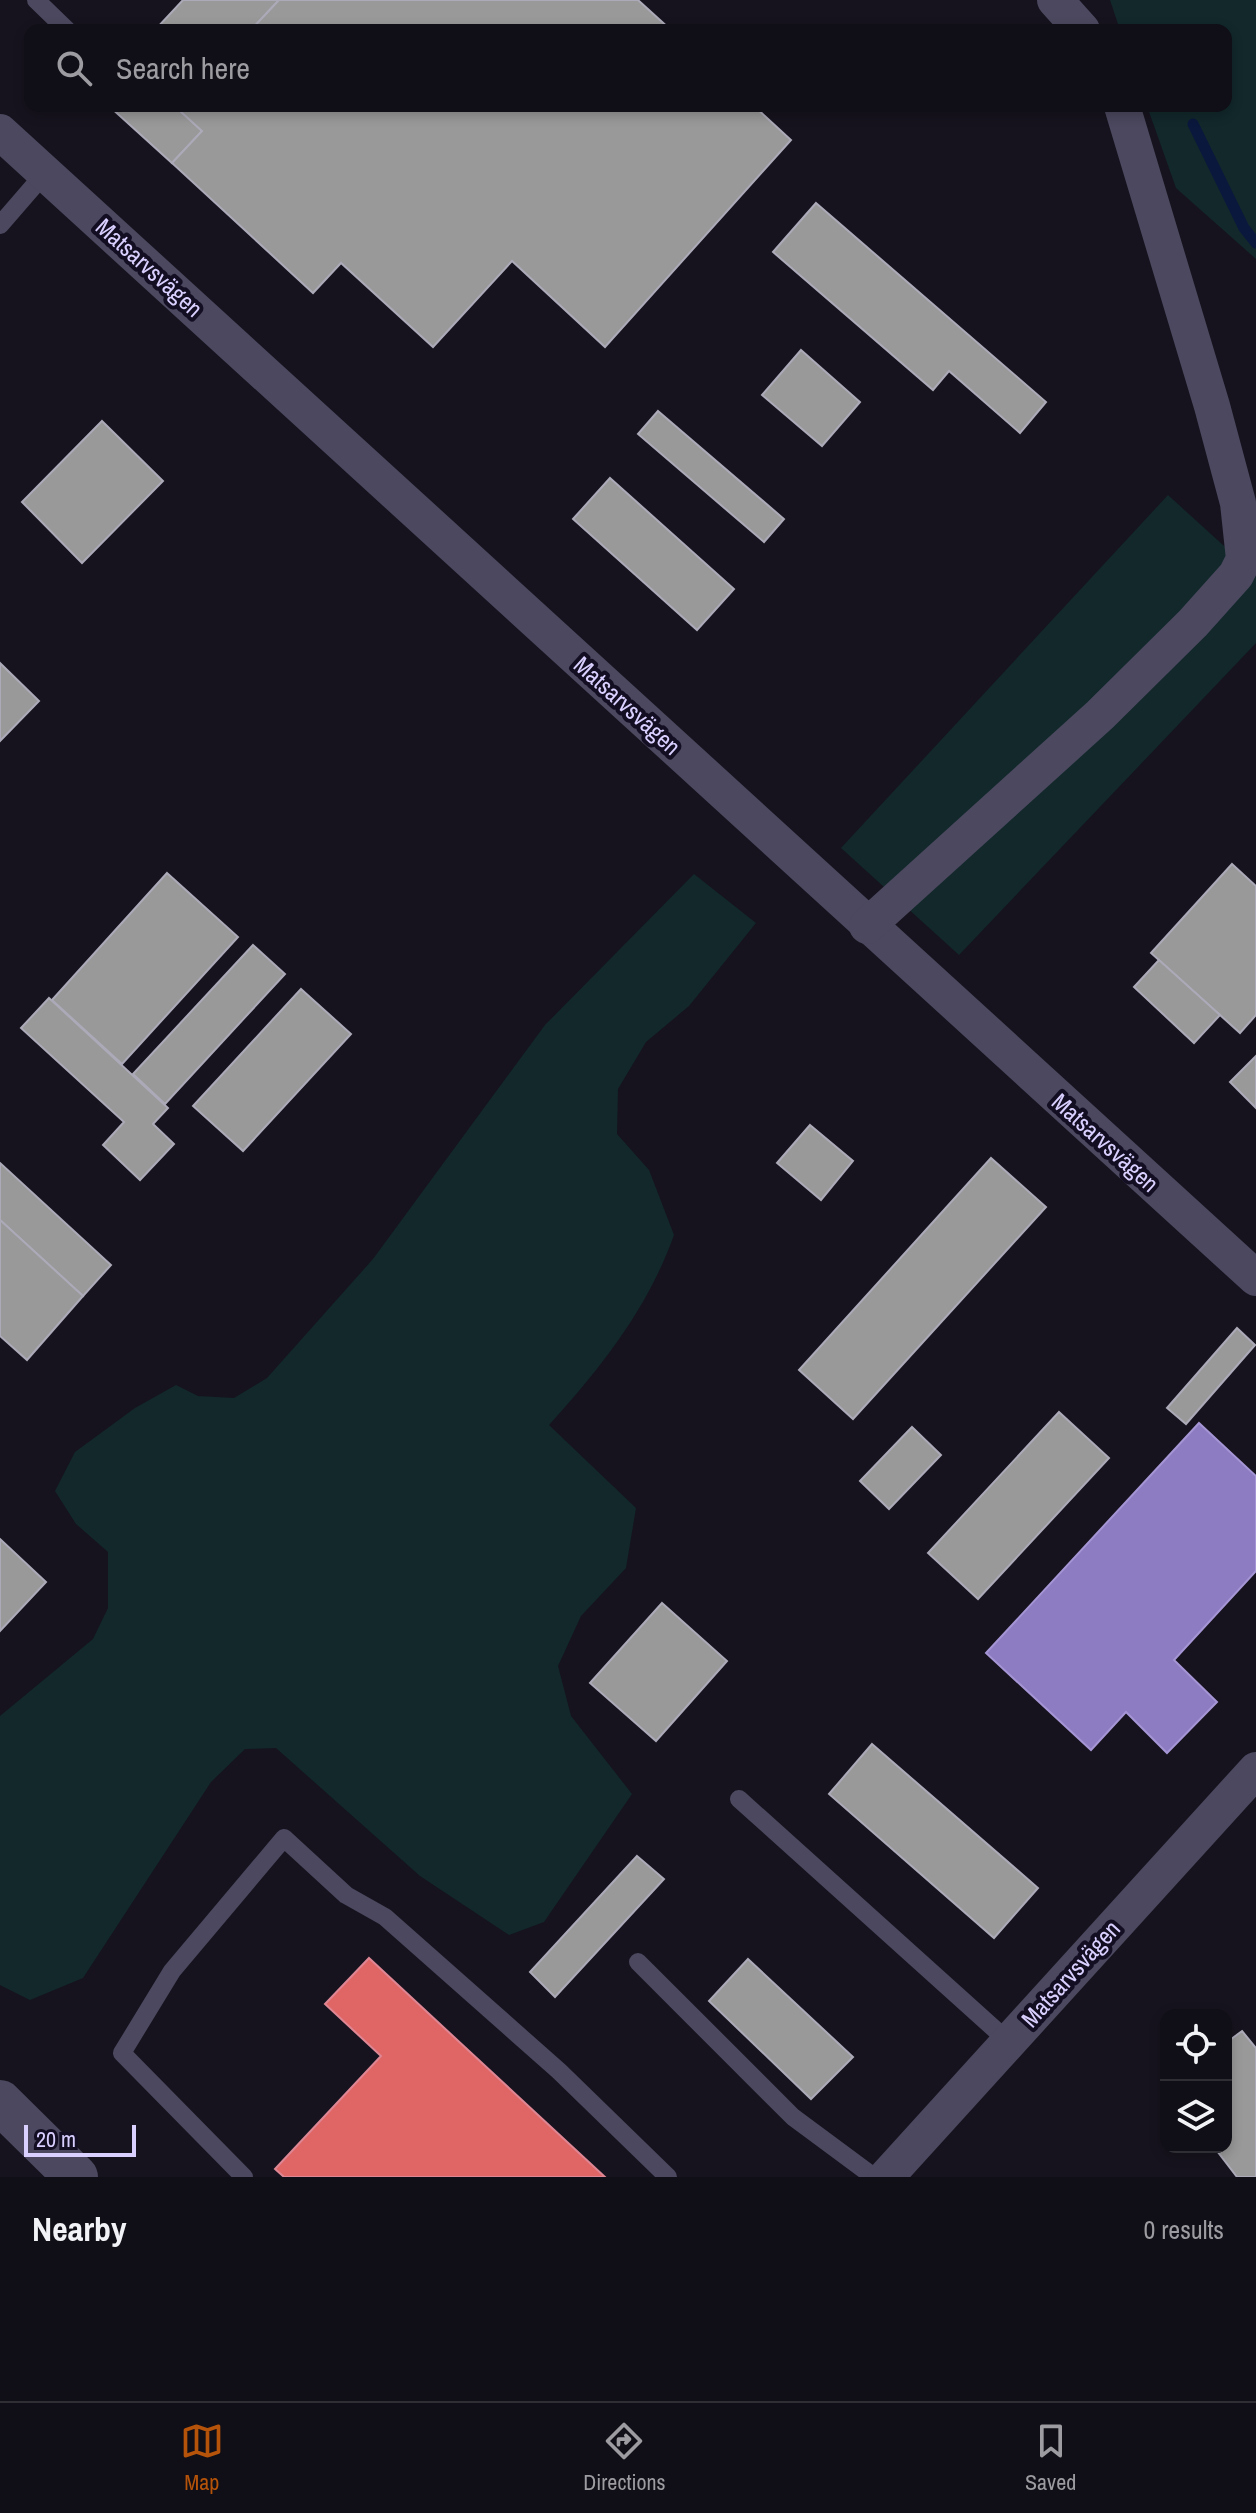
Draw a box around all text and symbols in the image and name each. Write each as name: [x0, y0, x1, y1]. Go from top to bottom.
search box: [24, 24, 1232, 112]
icon: search: [52, 46, 96, 90]
text: Search here: [116, 48, 250, 88]
street label: Matsarvsvägen: [89, 211, 210, 324]
street label: Matsarvsvägen: [567, 649, 688, 762]
street label: Matsarvsvägen: [1045, 1086, 1166, 1199]
street label: Matsarvsvägen: [1014, 1913, 1127, 2034]
map controls: [1160, 2009, 1232, 2153]
button: locate: [1160, 2009, 1232, 2081]
button: layers: [1160, 2081, 1232, 2153]
scale bar: [24, 2121, 136, 2157]
text: 20 m: [36, 2124, 76, 2154]
text: Nearby: [32, 2206, 127, 2252]
text: 0 results: [1143, 2212, 1224, 2247]
tab: Map: [180, 2419, 224, 2497]
tab: Directions: [583, 2419, 666, 2497]
tab: Saved: [1025, 2419, 1076, 2497]

